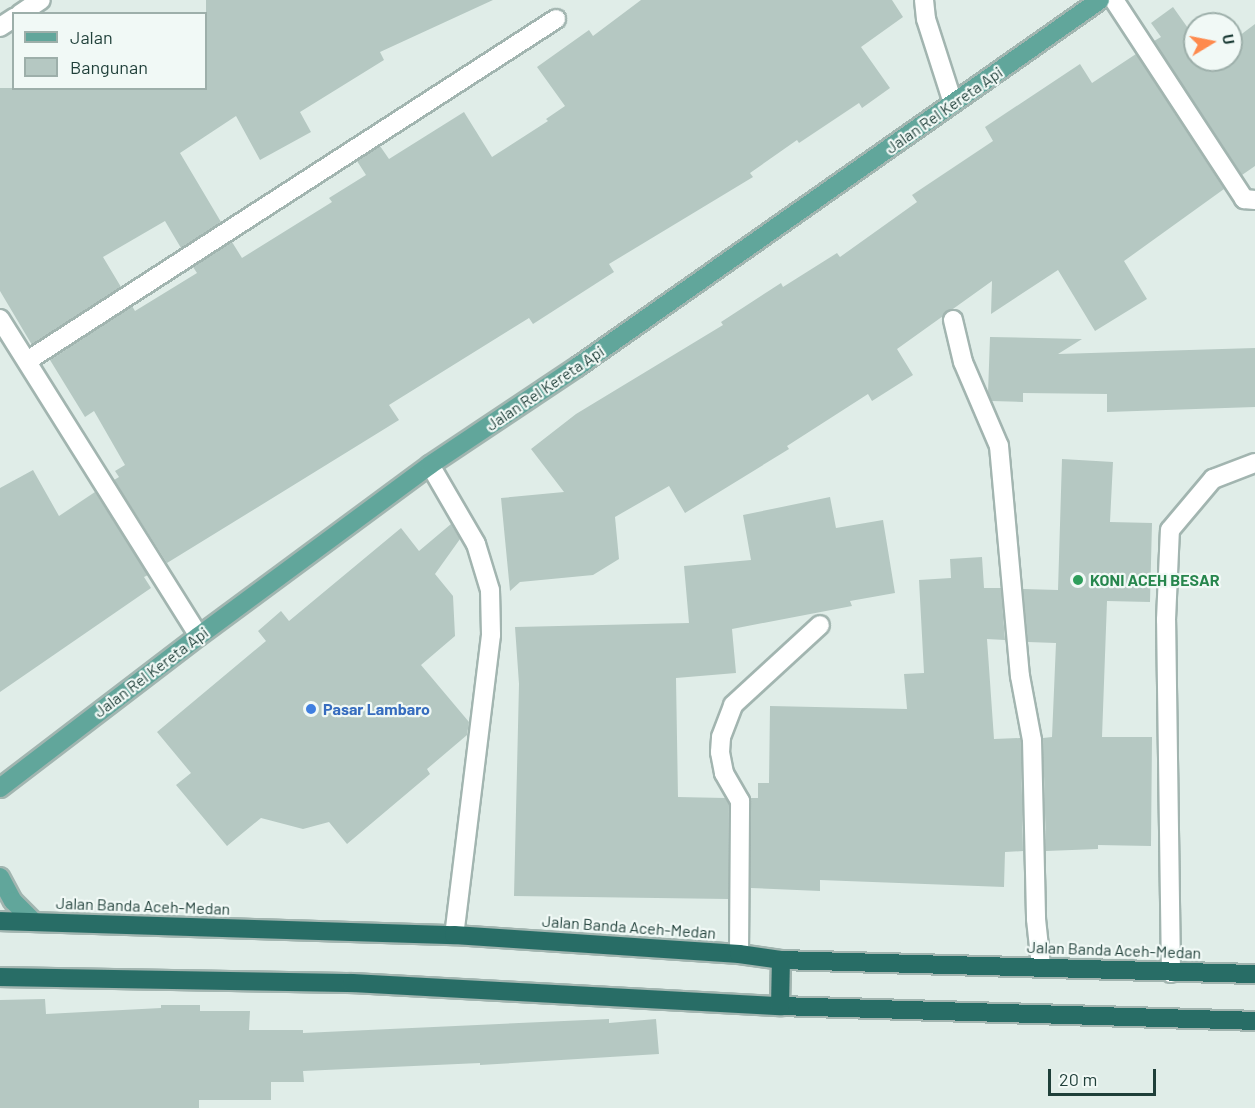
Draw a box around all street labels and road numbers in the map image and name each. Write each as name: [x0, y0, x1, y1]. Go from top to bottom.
street label: Jalan Rel Kereta Api: [882, 62, 1006, 158]
street label: Jalan Rel Kereta Api: [482, 341, 608, 435]
street label: Jalan Rel Kereta Api: [90, 623, 212, 721]
street label: Jalan Banda Aceh-Medan: [55, 893, 231, 919]
street label: Jalan Banda Aceh-Medan: [541, 911, 717, 943]
street label: Jalan Banda Aceh-Medan: [1026, 937, 1202, 963]

